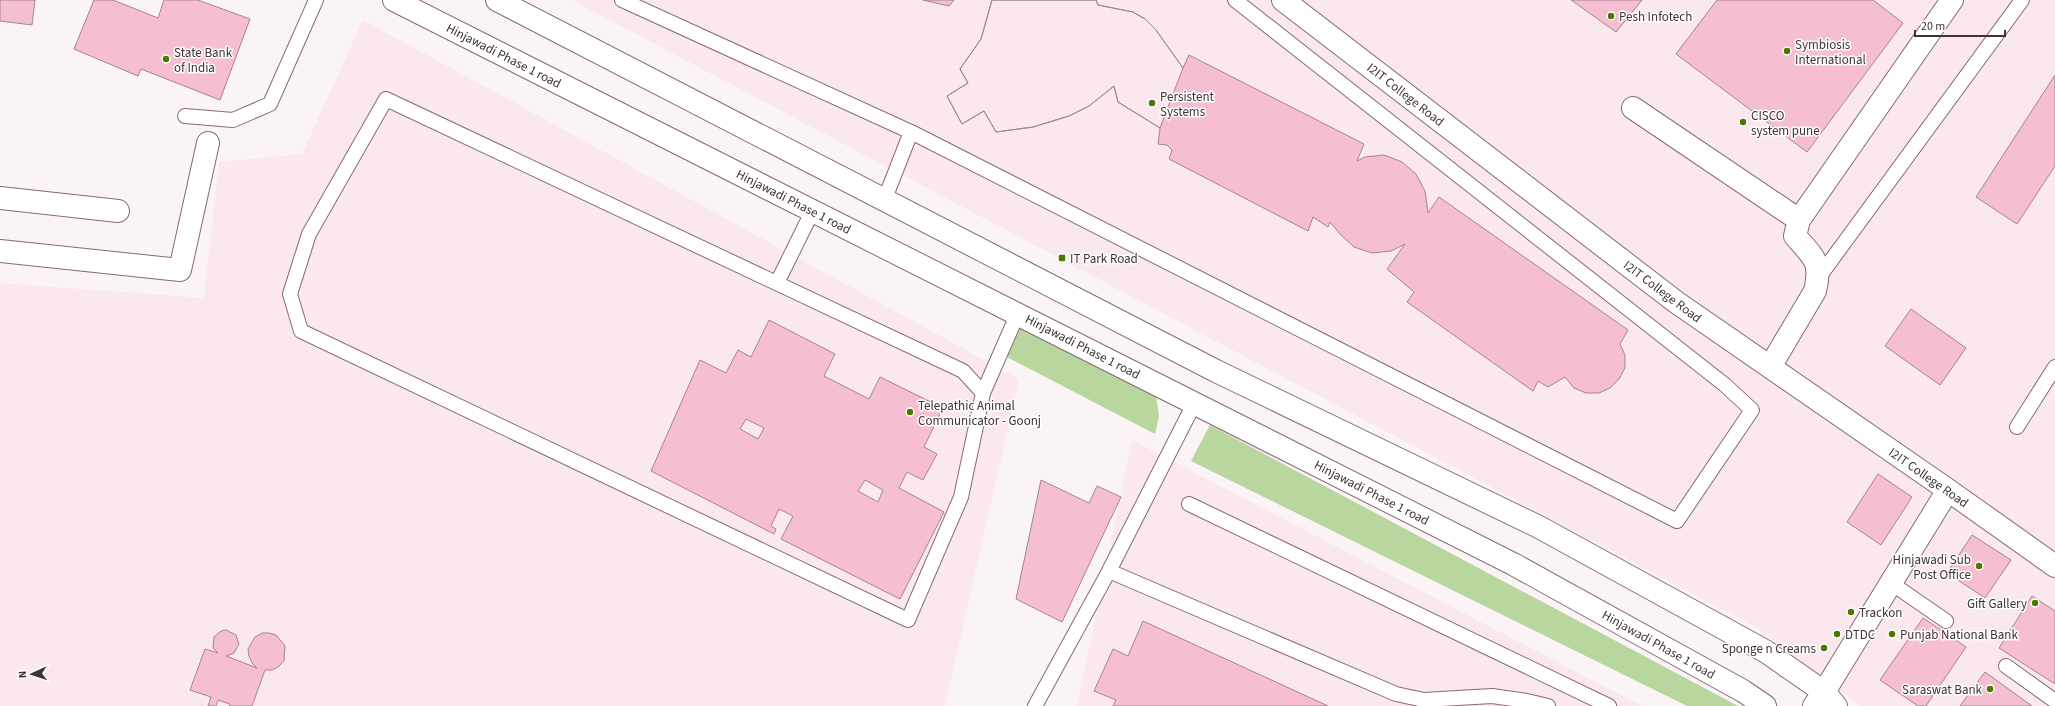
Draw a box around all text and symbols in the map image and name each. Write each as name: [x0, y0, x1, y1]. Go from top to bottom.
place label: Pesh Infotech: [1619, 8, 1692, 26]
marker: Pesh Infotech: [1606, 11, 1616, 21]
scale bar: [1915, 12, 2005, 38]
text: 20 m: [1921, 18, 1945, 35]
street label: Hinjawadi Phase 1 road: [443, 19, 564, 93]
place label: Symbiosis International: [1795, 36, 1866, 69]
place label: State Bank of India: [174, 44, 233, 77]
marker: Symbiosis International: [1782, 46, 1792, 56]
marker: State Bank of India: [161, 54, 171, 64]
street label: I2IT College Road: [1363, 59, 1448, 131]
place label: Persistent Systems: [1160, 88, 1215, 121]
marker: Persistent Systems: [1147, 98, 1157, 108]
place label: CISCO system pune: [1751, 107, 1820, 140]
marker: CISCO system pune: [1738, 117, 1748, 127]
street label: Hinjawadi Phase 1 road: [733, 165, 854, 239]
place label: IT Park Road: [1070, 250, 1138, 268]
marker: IT Park Road: [1057, 253, 1067, 263]
street label: I2IT College Road: [1620, 256, 1705, 327]
street label: Hinjawadi Phase 1 road: [1022, 310, 1143, 384]
place label: Telepathic Animal Communicator - Goonj: [918, 397, 1041, 430]
marker: Telepathic Animal Communicator - Goonj: [905, 407, 915, 417]
street label: I2IT College Road: [1885, 444, 1972, 512]
street label: Hinjawadi Phase 1 road: [1311, 456, 1432, 530]
place label: Hinjawadi Sub Post Office: [1892, 551, 1971, 584]
marker: Hinjawadi Sub Post Office: [1974, 561, 1984, 571]
place label: Gift Gallery: [1967, 595, 2027, 613]
marker: Gift Gallery: [2030, 598, 2040, 608]
place label: Trackon: [1859, 604, 1902, 622]
street label: Hinjawadi Phase 1 road: [1599, 606, 1718, 684]
marker: Trackon: [1846, 607, 1856, 617]
place label: DTDC: [1845, 626, 1875, 644]
place label: Punjab National Bank: [1900, 626, 2018, 644]
marker: DTDC: [1832, 629, 1842, 639]
marker: Punjab National Bank: [1887, 629, 1897, 639]
place label: Sponge n Creams: [1722, 640, 1817, 658]
marker: Sponge n Creams: [1819, 643, 1829, 653]
north arrow: [12, 654, 52, 694]
text: N: [15, 670, 30, 679]
place label: Saraswat Bank: [1902, 681, 1983, 699]
marker: Saraswat Bank: [1985, 684, 1995, 694]

